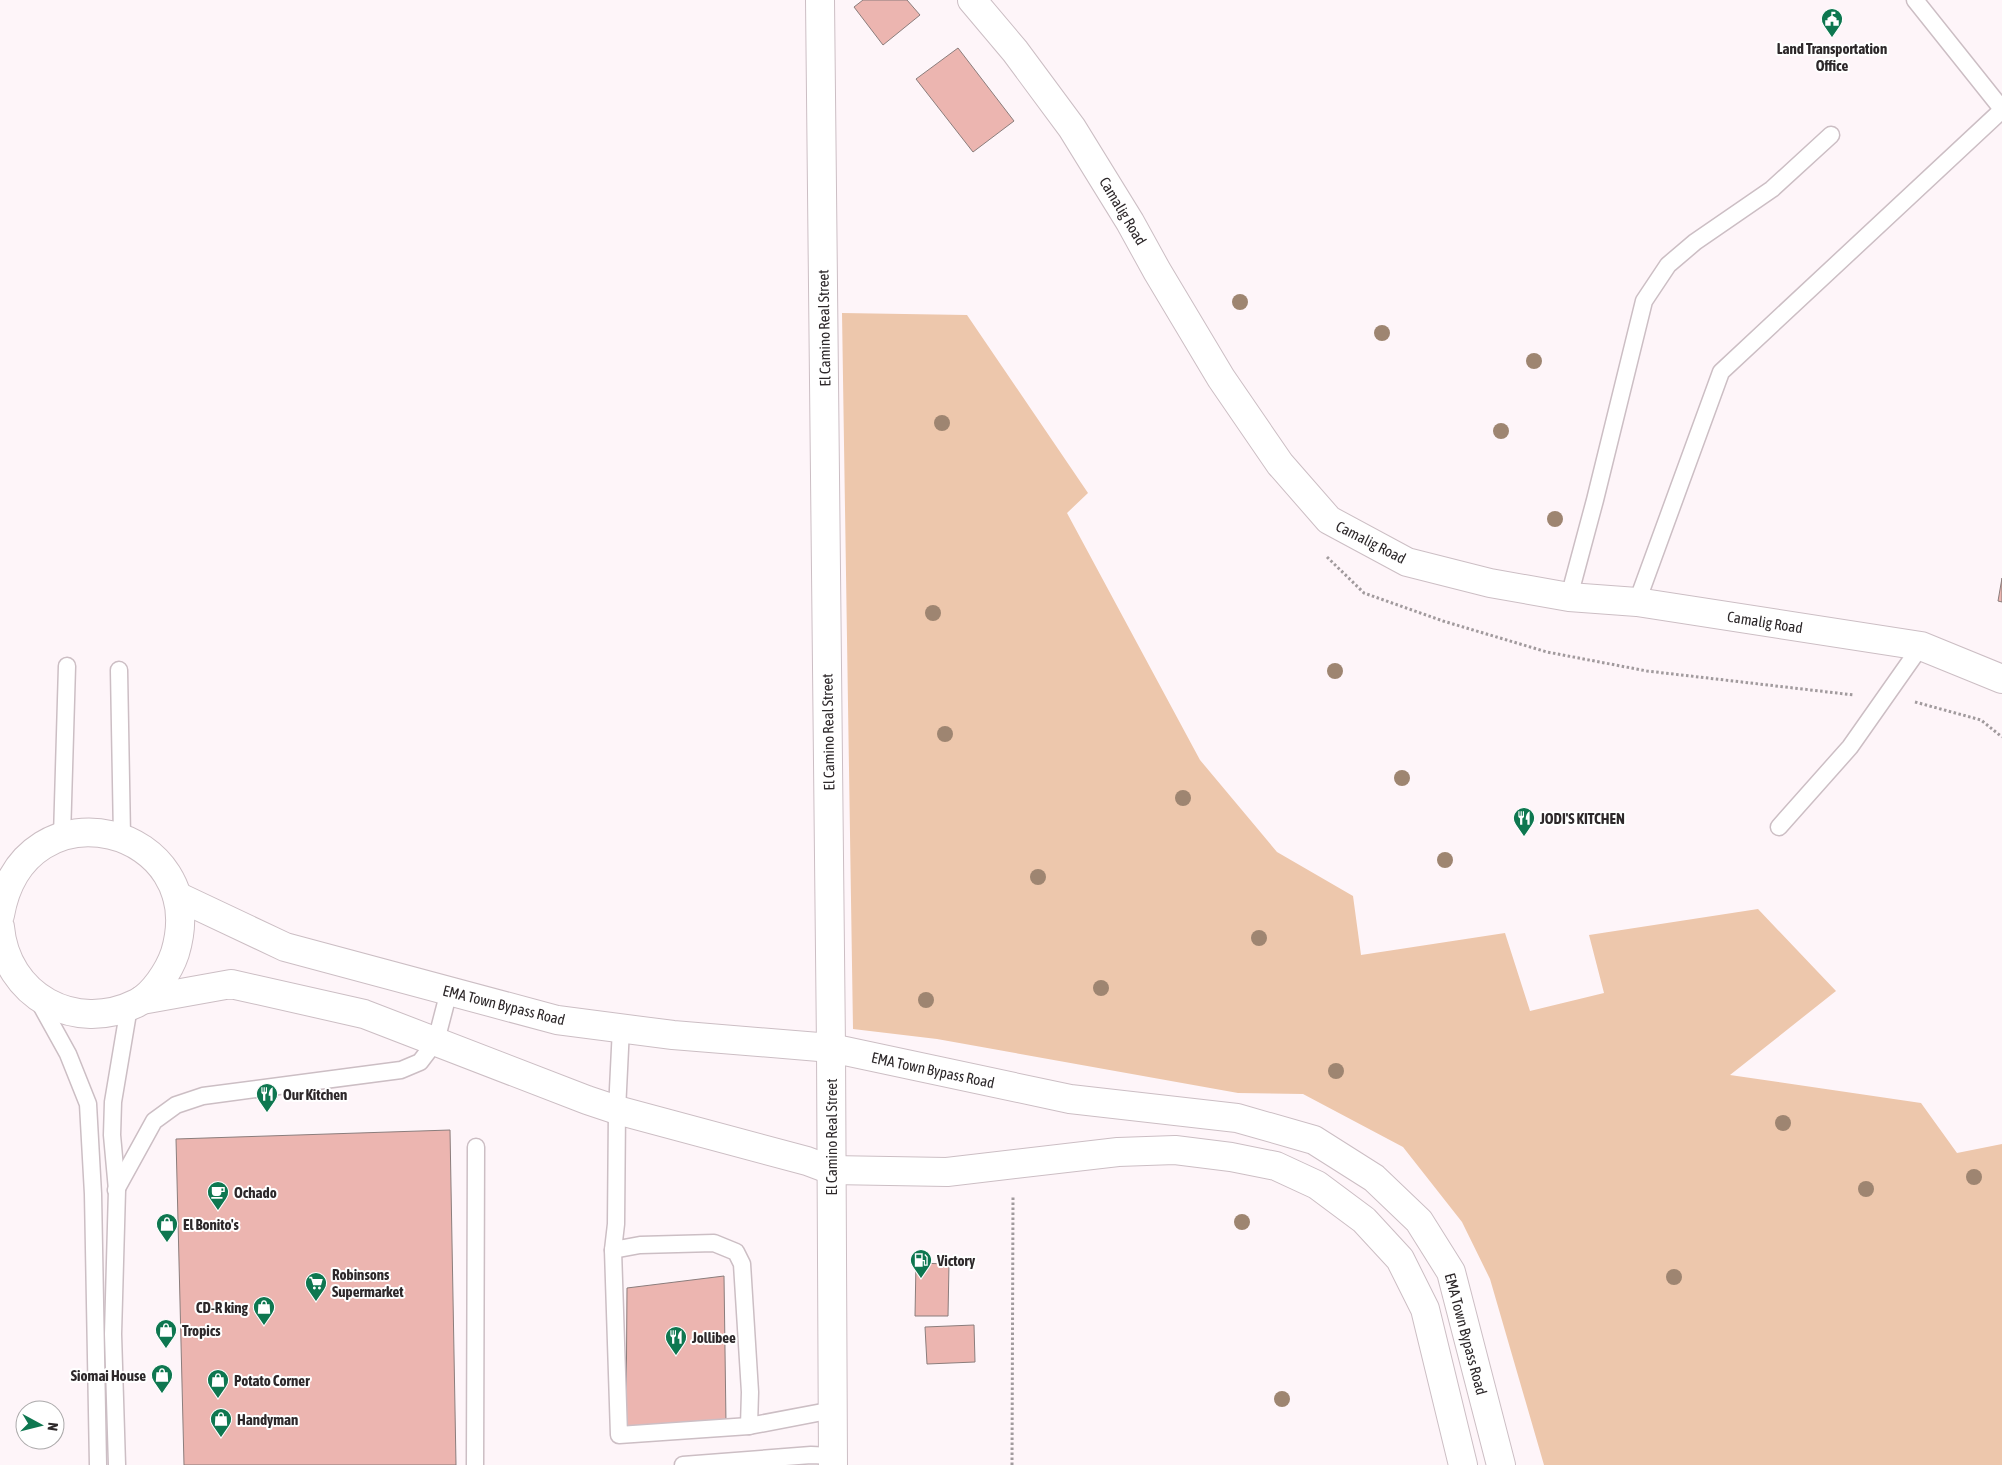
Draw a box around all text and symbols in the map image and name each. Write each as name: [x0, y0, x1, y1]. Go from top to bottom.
public building icon: Land Transportation Office: [1820, 7, 1844, 38]
place label: Land Transportation Office: [1777, 40, 1887, 74]
street label: Camalig Road: [1096, 174, 1150, 248]
street label: El Camino Real Street: [814, 269, 834, 387]
street label: Camalig Road: [1333, 517, 1409, 567]
street label: Camalig Road: [1726, 608, 1804, 636]
street label: El Camino Real Street: [818, 673, 838, 791]
restaurant icon: JODI'S KITCHEN: [1512, 806, 1536, 837]
place label: JODI'S KITCHEN: [1539, 810, 1625, 827]
street label: EMA Town Bypass Road: [441, 982, 567, 1028]
street label: EMA Town Bypass Road: [870, 1049, 996, 1091]
street label: El Camino Real Street: [823, 1078, 840, 1196]
restaurant icon: Our Kitchen: [255, 1082, 279, 1113]
place label: Our Kitchen: [283, 1086, 347, 1103]
cafe icon: Ochado: [206, 1180, 230, 1211]
place label: Ochado: [234, 1184, 277, 1201]
shop icon: El Bonito's: [155, 1212, 179, 1243]
place label: El Bonito's: [183, 1216, 239, 1233]
fuel station icon: Victory: [909, 1248, 933, 1279]
place label: Victory: [936, 1252, 976, 1269]
place label: Robinsons Supermarket: [332, 1266, 404, 1300]
supermarket icon: Robinsons Supermarket: [304, 1271, 328, 1302]
street label: EMA Town Bypass Road: [1442, 1271, 1490, 1397]
shop icon: CD-R king: [252, 1295, 276, 1326]
place label: CD-R king: [196, 1299, 249, 1316]
shop icon: Tropics: [154, 1318, 178, 1349]
place label: Tropics: [182, 1322, 221, 1339]
restaurant icon: Jollibee: [664, 1325, 688, 1356]
place label: Jollibee: [691, 1329, 736, 1346]
shop icon: Siomai House: [150, 1363, 174, 1394]
place label: Siomai House: [71, 1367, 146, 1384]
shop icon: Potato Corner: [206, 1368, 230, 1399]
place label: Potato Corner: [234, 1372, 310, 1389]
north arrow: [15, 1400, 65, 1450]
shop icon: Handyman: [209, 1407, 233, 1438]
place label: Handyman: [237, 1411, 298, 1428]
text: N: [44, 1422, 61, 1432]

